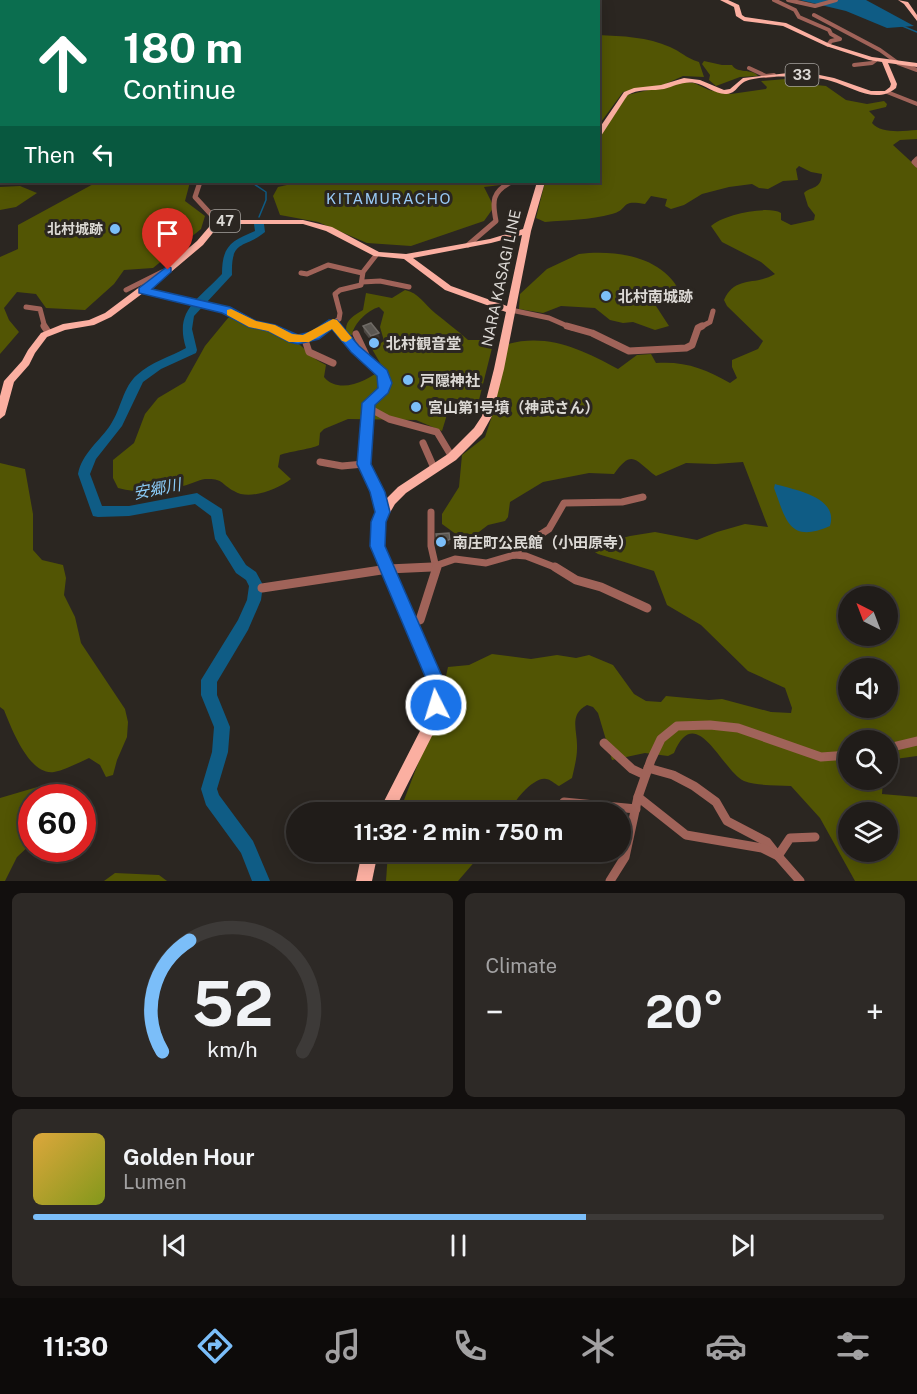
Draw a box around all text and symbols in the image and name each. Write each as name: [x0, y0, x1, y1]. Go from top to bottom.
text: 180 m: [123, 23, 243, 72]
icon: ahead: [24, 24, 102, 102]
road number: 33: [786, 64, 818, 86]
text: Continue: [123, 73, 236, 105]
icon: left: [87, 138, 120, 171]
text: Then: [24, 142, 75, 168]
district label: KITAMURACHO: [326, 190, 452, 207]
pin: [142, 208, 193, 270]
street label: NARA KASAGI LINE: [478, 208, 524, 348]
road number: 47: [210, 210, 240, 232]
icon: arrive: [151, 217, 184, 250]
place label: 北村城跡: [47, 221, 103, 237]
marker: 北村城跡: [108, 222, 122, 236]
place label: 北村南城跡: [618, 288, 693, 305]
marker: 北村南城跡: [599, 289, 613, 303]
place label: 北村観音堂: [386, 335, 461, 352]
marker: 北村観音堂: [367, 336, 381, 350]
place label: 戸隠神社: [420, 372, 480, 389]
marker: 戸隠神社: [401, 373, 415, 387]
place label: 宮山第1号墳（神武さん）: [428, 399, 599, 416]
marker: 宮山第1号墳（神武さん）: [409, 400, 423, 414]
water label: 安郷川: [132, 475, 184, 503]
place label: 南庄町公民館（小田原寺）: [453, 534, 633, 551]
marker: 南庄町公民館（小田原寺）: [434, 535, 448, 549]
north arrow: [838, 586, 898, 646]
map controls: [838, 586, 898, 862]
button: sound: [838, 658, 898, 718]
position arrow: [404, 673, 468, 737]
button: search: [838, 730, 898, 790]
speed limit sign: 60: [18, 784, 96, 862]
button: layers: [838, 802, 898, 862]
text: 11:32 · 2 min · 750 m: [354, 819, 563, 845]
text: Climate: [486, 954, 557, 978]
text: 52: [191, 967, 273, 1040]
text: 20°: [645, 985, 724, 1038]
text: −: [486, 993, 504, 1031]
text: +: [866, 993, 884, 1031]
text: km/h: [207, 1037, 257, 1062]
text: Golden Hour: [123, 1144, 254, 1170]
text: Lumen: [123, 1170, 187, 1194]
icon: previous: [158, 1229, 191, 1262]
icon: pause: [442, 1229, 475, 1262]
icon: next: [726, 1229, 759, 1262]
icon: directions: [194, 1325, 236, 1367]
icon: music: [322, 1325, 364, 1367]
icon: phone: [449, 1325, 491, 1367]
icon: climate: [577, 1325, 619, 1367]
icon: car: [705, 1325, 747, 1367]
icon: filters: [832, 1325, 874, 1367]
text: 11:30: [43, 1330, 108, 1362]

